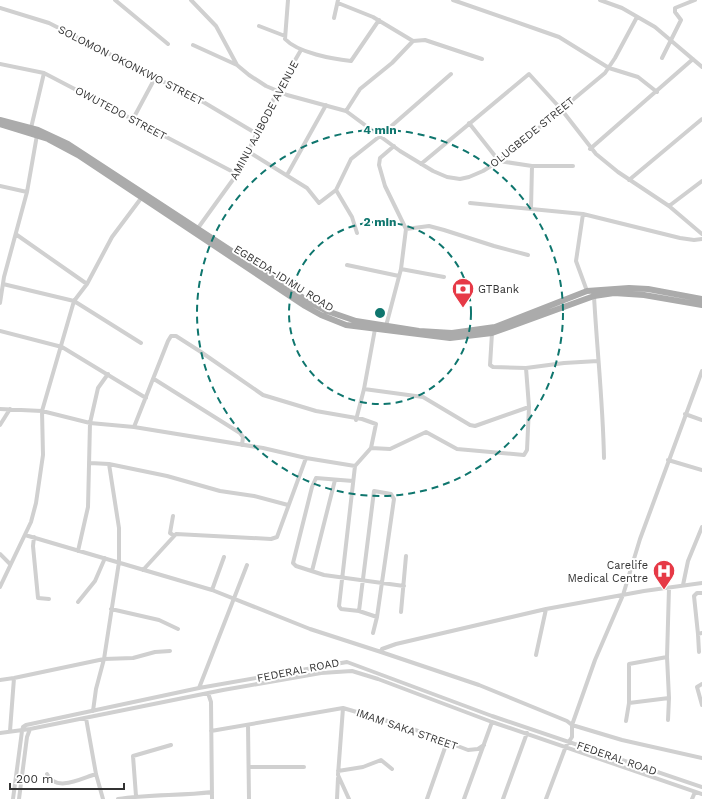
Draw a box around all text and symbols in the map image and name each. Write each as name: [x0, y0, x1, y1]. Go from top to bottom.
street label: SOLOMON OKONKWO STREET: [56, 23, 206, 108]
street label: AMINU AJIBODE AVENUE: [227, 58, 301, 182]
street label: OWUTEDO STREET: [73, 84, 169, 143]
street label: OLUGBEDE STREET: [488, 94, 577, 170]
text: 4 min: [363, 123, 397, 137]
text: 2 min: [364, 215, 396, 229]
street label: EGBEDA-IDIMU ROAD: [231, 242, 336, 314]
bank icon: GTBank: [450, 276, 476, 309]
place label: GTBank: [478, 283, 519, 296]
centre of rings: [373, 306, 387, 320]
hospital icon: Carelife Medical Centre: [651, 558, 677, 591]
place label: Carelife Medical Centre: [568, 559, 648, 585]
street label: FEDERAL ROAD: [256, 656, 340, 685]
street label: IMAM SAKA STREET: [354, 706, 460, 753]
street label: FEDERAL ROAD: [575, 739, 659, 778]
scale bar: [10, 765, 124, 791]
text: 200 m: [16, 772, 53, 786]

